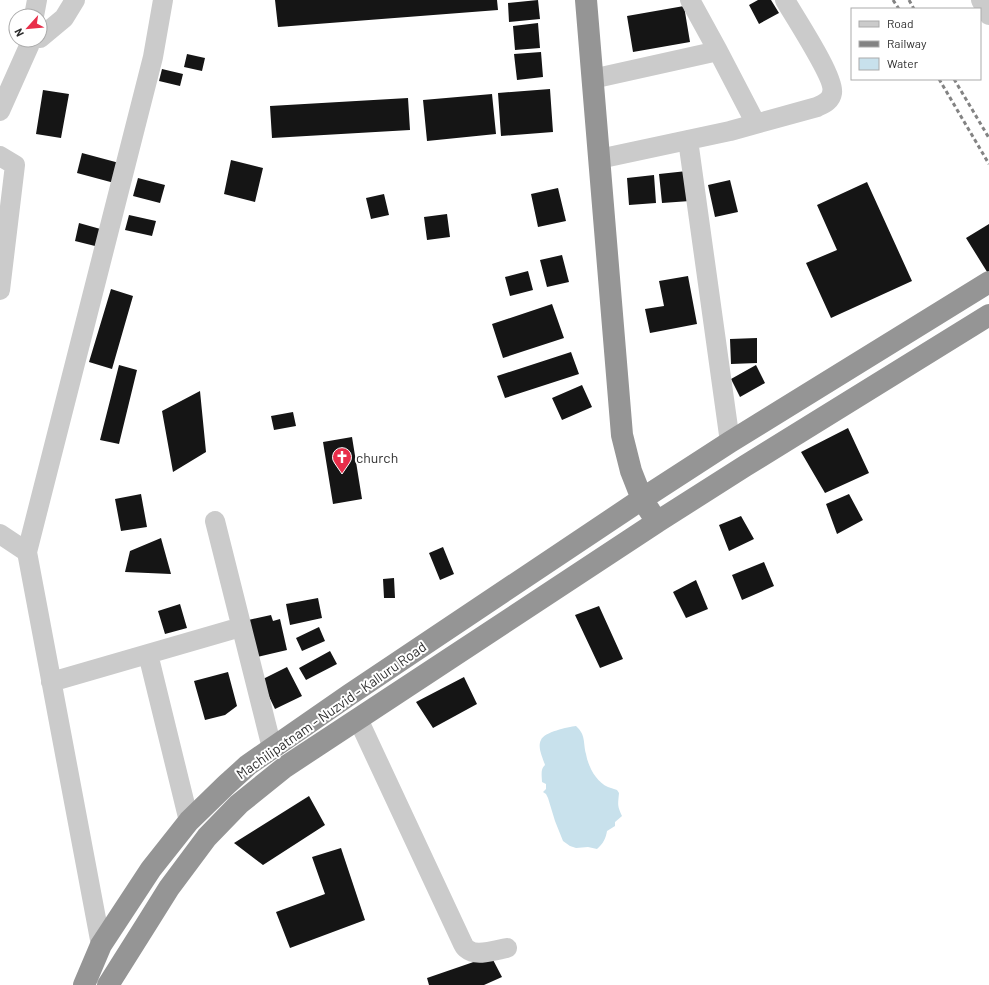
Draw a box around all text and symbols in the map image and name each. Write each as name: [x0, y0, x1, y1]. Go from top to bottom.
north arrow: [8, 8, 48, 48]
legend: [851, 8, 981, 80]
text: Road: [887, 16, 914, 30]
text: N: [11, 27, 26, 39]
text: Railway: [887, 36, 927, 50]
text: Water: [887, 56, 919, 70]
church icon: church: [331, 446, 353, 474]
place label: church: [356, 449, 398, 466]
street label: Machilipatnam - Nuzvid - Kalluru Road: [233, 638, 429, 782]

